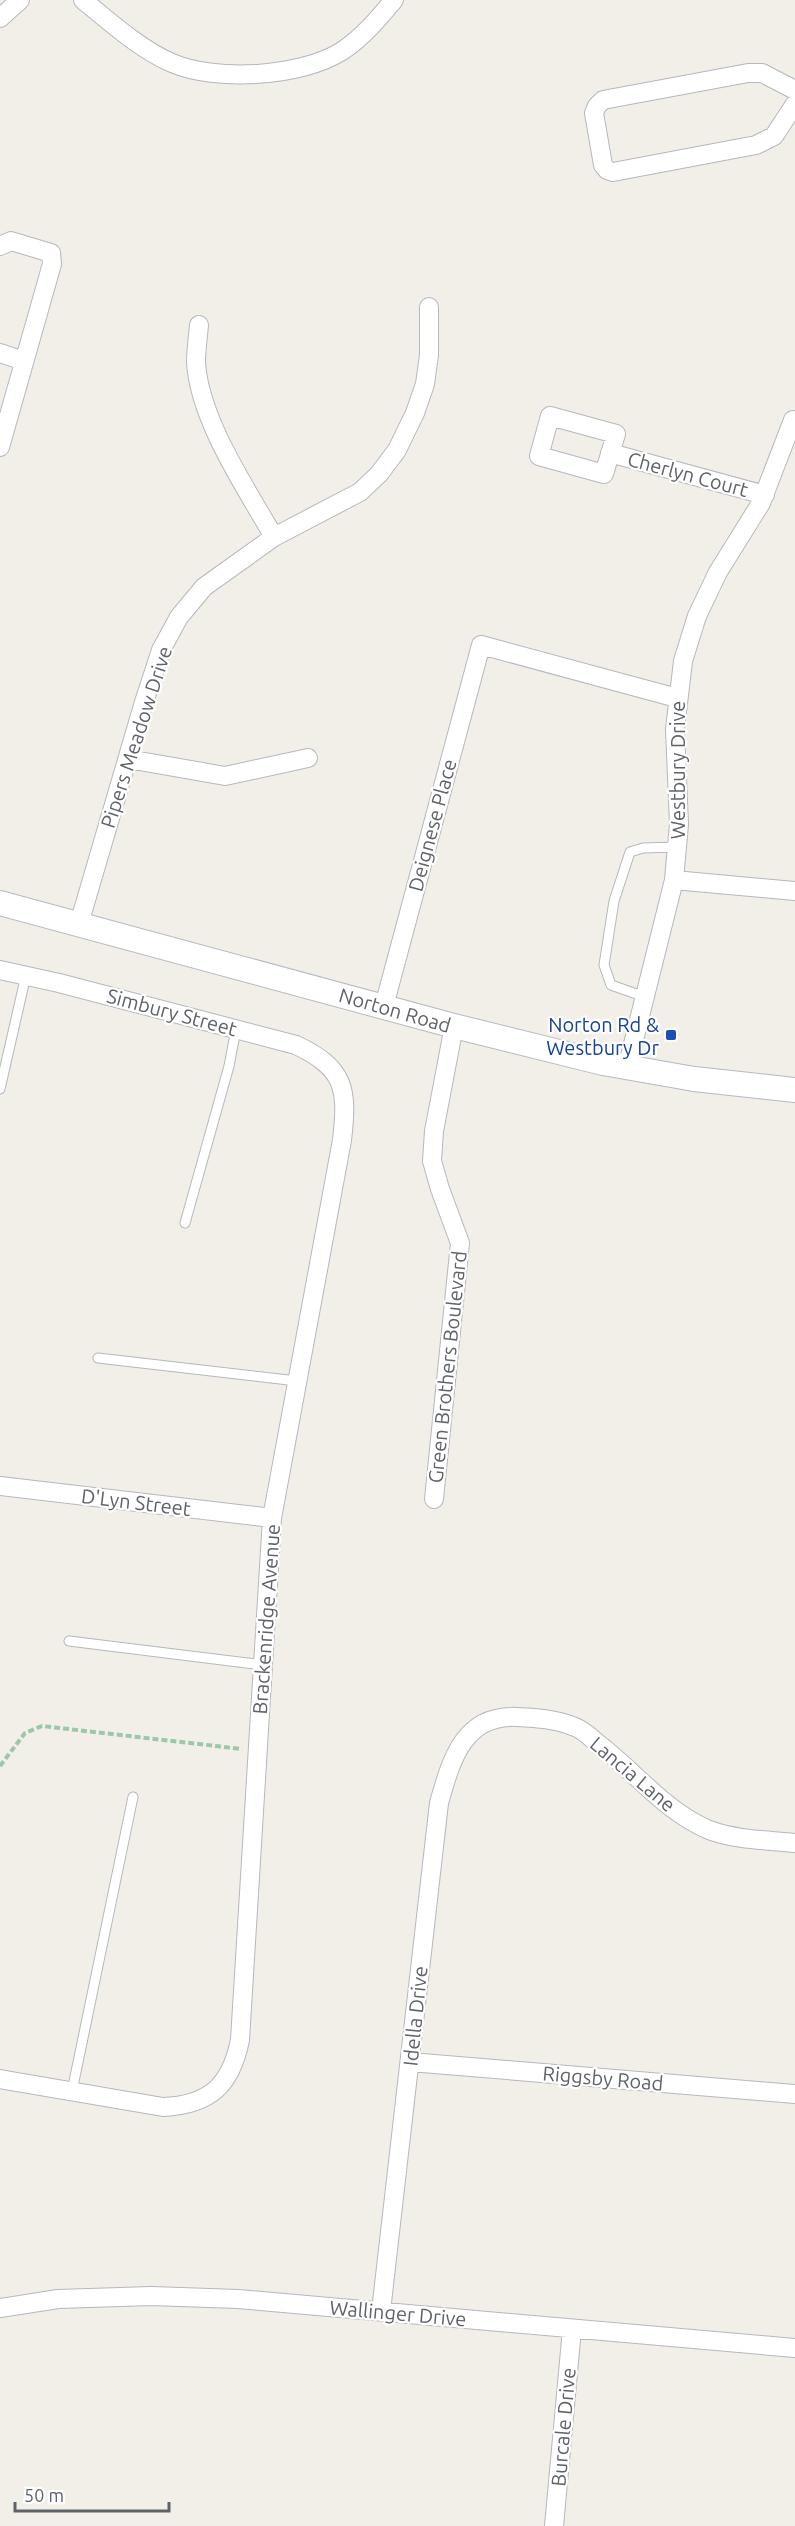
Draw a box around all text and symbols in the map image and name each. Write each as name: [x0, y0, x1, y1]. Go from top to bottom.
street label: Cherlyn Court: [625, 447, 751, 501]
street label: Pipers Meadow Drive: [96, 643, 176, 831]
street label: Westbury Drive: [666, 701, 689, 839]
street label: Deignese Place: [403, 756, 461, 894]
street label: Norton Road: [336, 983, 454, 1037]
street label: Simbury Street: [104, 984, 240, 1040]
place label: Norton Rd & Westbury Dr: [546, 1013, 659, 1059]
marker: Norton Rd & Westbury Dr: [664, 1028, 678, 1042]
street label: Green Brothers Boulevard: [423, 1250, 471, 1484]
street label: D'Lyn Street: [80, 1484, 192, 1520]
street label: Brackenridge Avenue: [248, 1523, 284, 1715]
street label: Lancia Lane: [586, 1732, 680, 1816]
street label: Idella Drive: [398, 1965, 432, 2067]
street label: Riggsby Road: [542, 2061, 664, 2095]
street label: Wallinger Drive: [329, 2296, 467, 2330]
street label: Burcale Drive: [546, 2367, 580, 2487]
scale bar: [15, 2475, 170, 2513]
text: 50 m: [24, 2485, 64, 2505]

